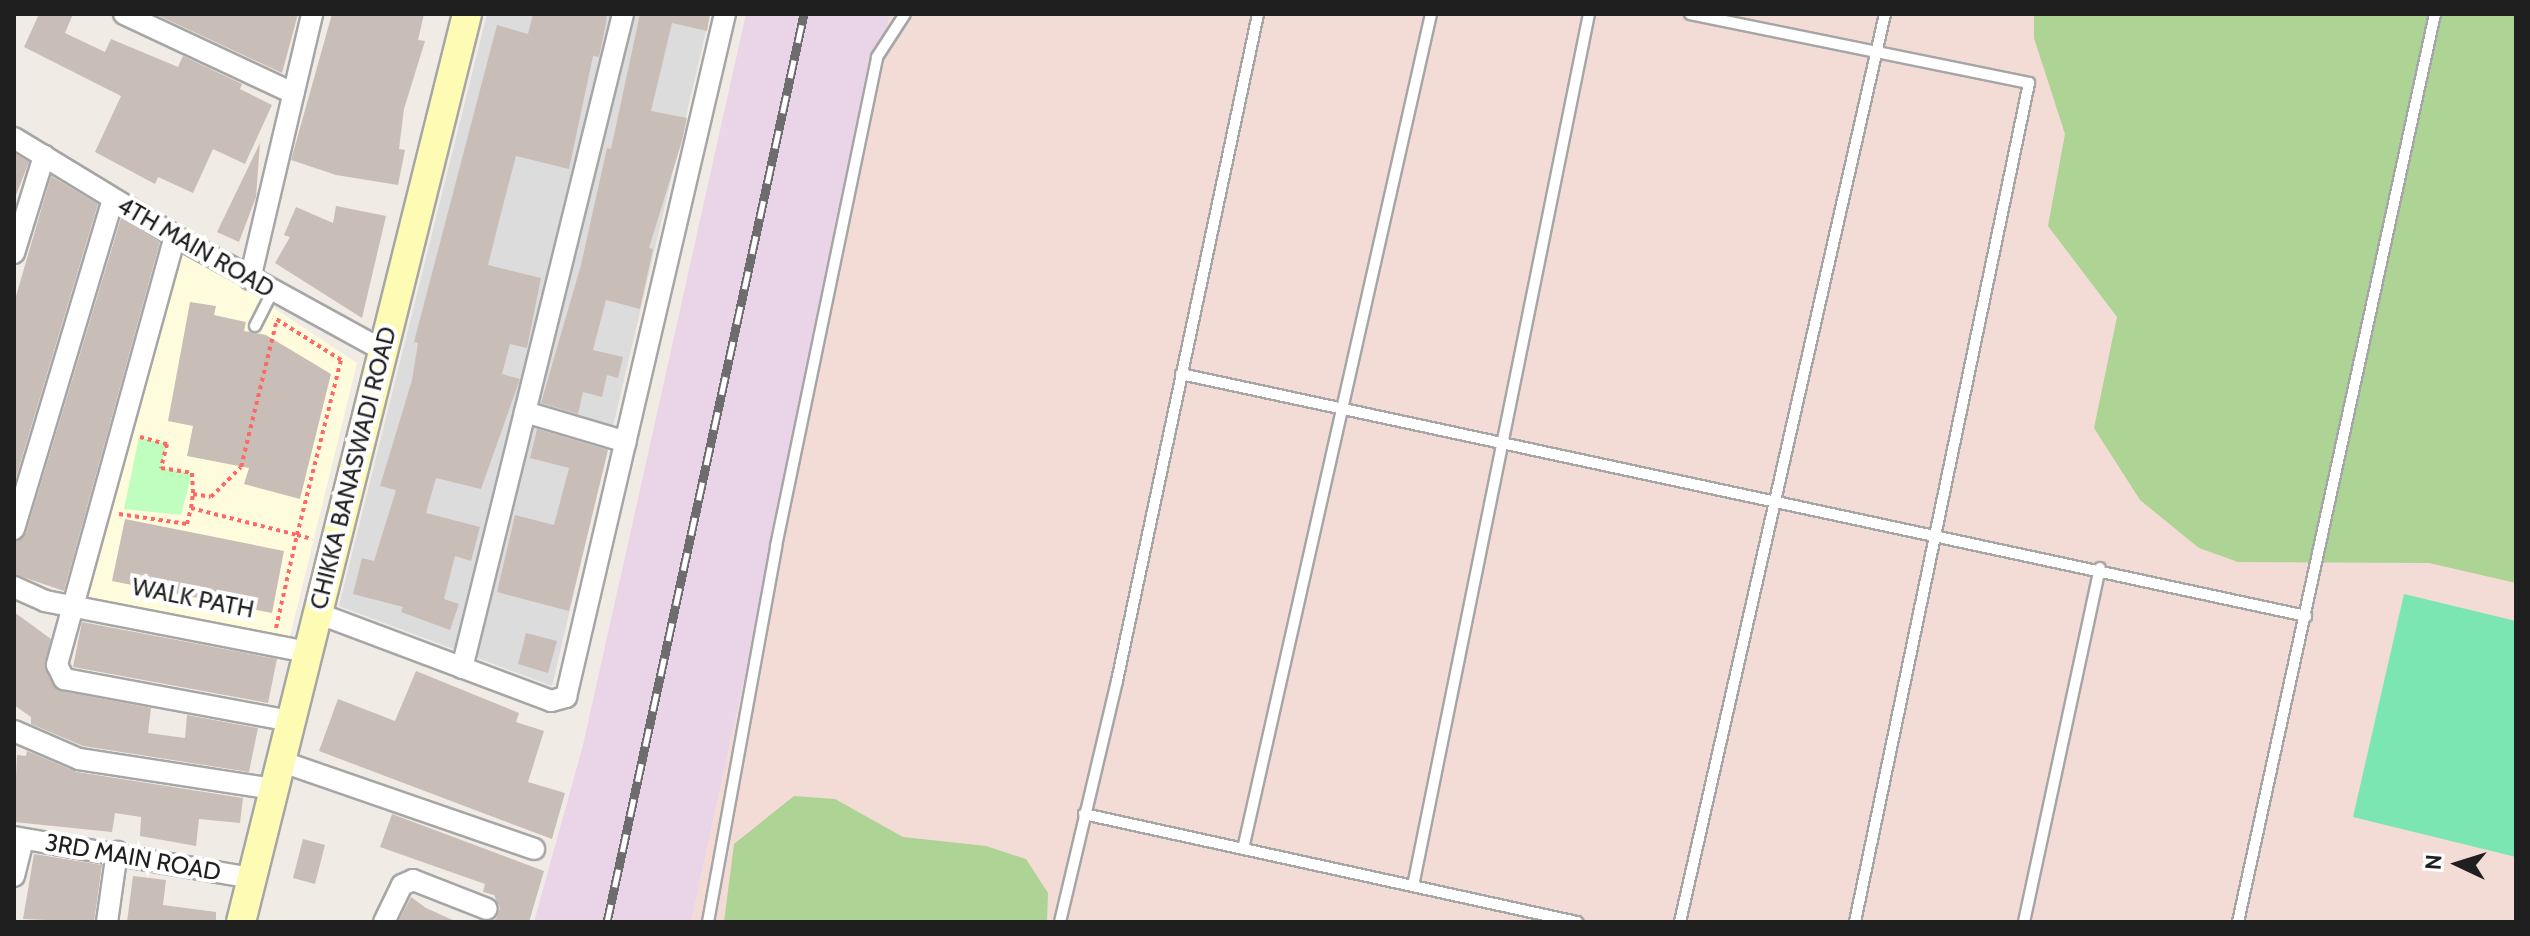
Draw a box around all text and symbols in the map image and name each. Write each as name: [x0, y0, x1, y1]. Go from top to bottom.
street label: 4TH MAIN ROAD: [113, 190, 279, 304]
street label: CHIKKA BANASWADI ROAD: [304, 324, 402, 612]
street label: WALK PATH: [130, 572, 256, 624]
north arrow: [2418, 824, 2498, 904]
street label: 3RD MAIN ROAD: [43, 827, 223, 887]
text: N: [2420, 854, 2448, 871]

